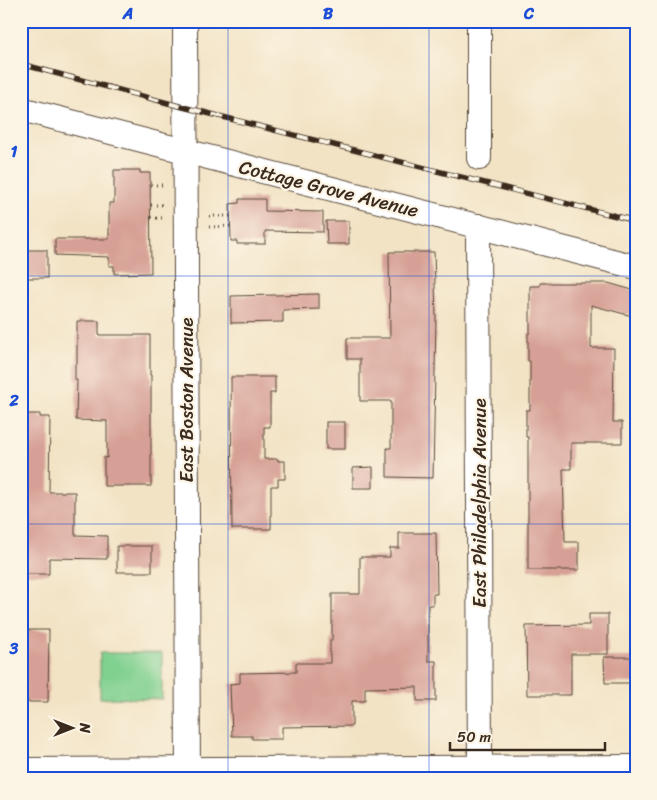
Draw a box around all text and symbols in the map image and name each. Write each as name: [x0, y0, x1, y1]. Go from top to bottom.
text: A: [122, 0, 133, 28]
text: B: [323, 0, 334, 28]
text: C: [523, 0, 535, 28]
text: 1: [11, 137, 18, 166]
street label: Cottage Grove Avenue: [236, 150, 422, 227]
street label: East Boston Avenue: [170, 317, 203, 483]
text: 2: [8, 386, 19, 415]
street label: East Philadelphia Avenue: [463, 398, 496, 608]
text: 3: [9, 634, 19, 663]
north arrow: [48, 702, 98, 752]
scale bar: [450, 720, 604, 752]
text: N: [72, 722, 97, 733]
text: 50 m: [457, 724, 492, 750]

